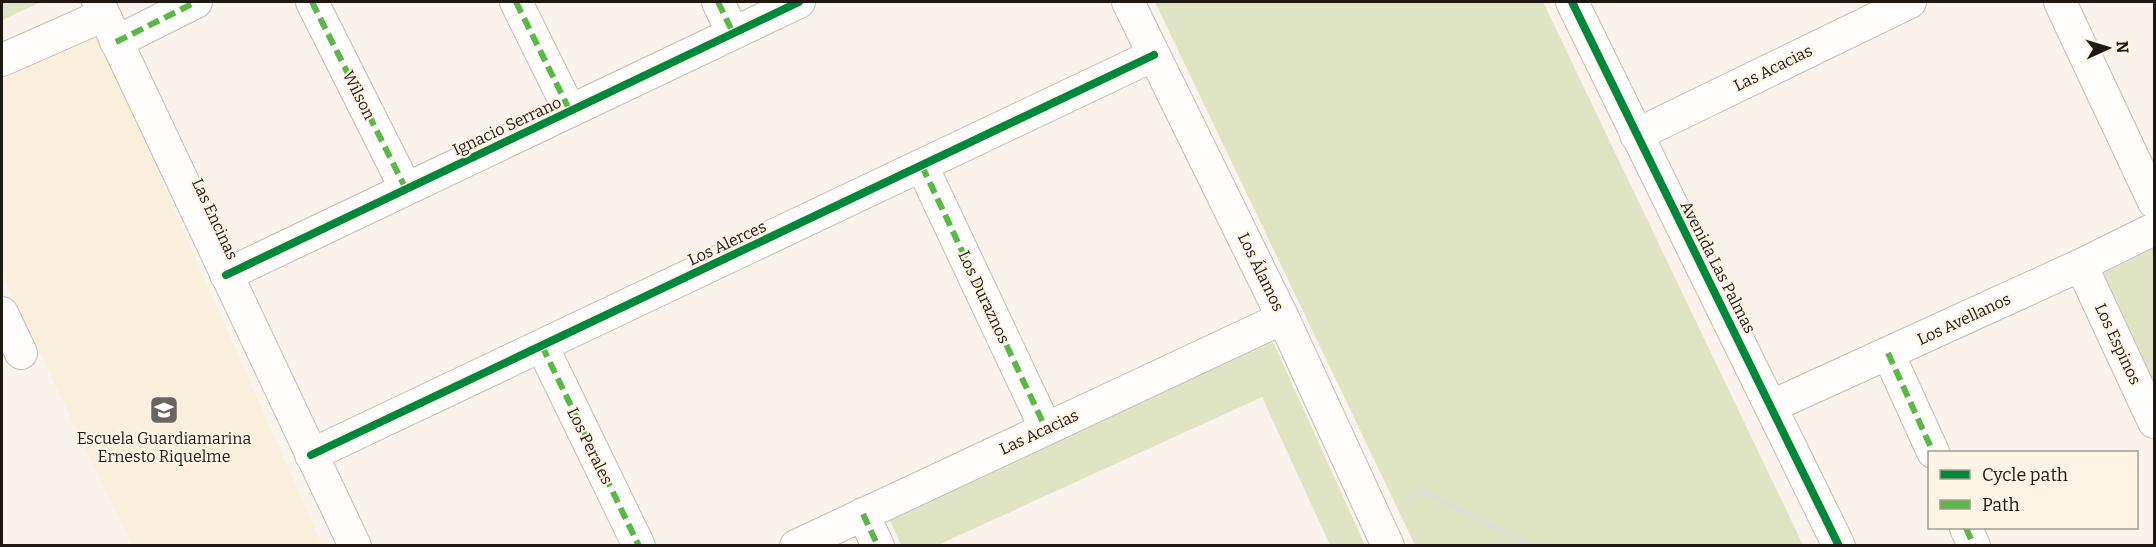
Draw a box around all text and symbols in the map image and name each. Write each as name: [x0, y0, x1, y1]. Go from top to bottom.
north arrow: [2078, 18, 2138, 78]
text: N: [2113, 40, 2132, 54]
street label: Las Acacias: [1731, 41, 1815, 95]
street label: Wilson: [339, 68, 379, 122]
street label: Ignacio Serrano: [450, 92, 564, 160]
street label: Las Encinas: [188, 175, 242, 263]
street label: Avenida Las Palmas: [1676, 198, 1760, 336]
street label: Los Alerces: [685, 217, 769, 269]
street label: Los Álamos: [1234, 229, 1289, 314]
street label: Los Duraznos: [954, 248, 1014, 346]
street label: Los Avellanos: [1914, 289, 2014, 349]
street label: Los Espinos: [2091, 300, 2145, 388]
school or university icon: Escuela Guardiamarina Ernesto Riquelme: [148, 394, 180, 426]
street label: Los Perales: [563, 405, 617, 487]
street label: Las Acacias: [997, 405, 1081, 459]
place label: Escuela Guardiamarina Ernesto Riquelme: [77, 429, 252, 466]
legend: [1928, 451, 2138, 529]
text: Cycle path: [1982, 464, 2068, 486]
text: Path: [1982, 494, 2020, 516]

